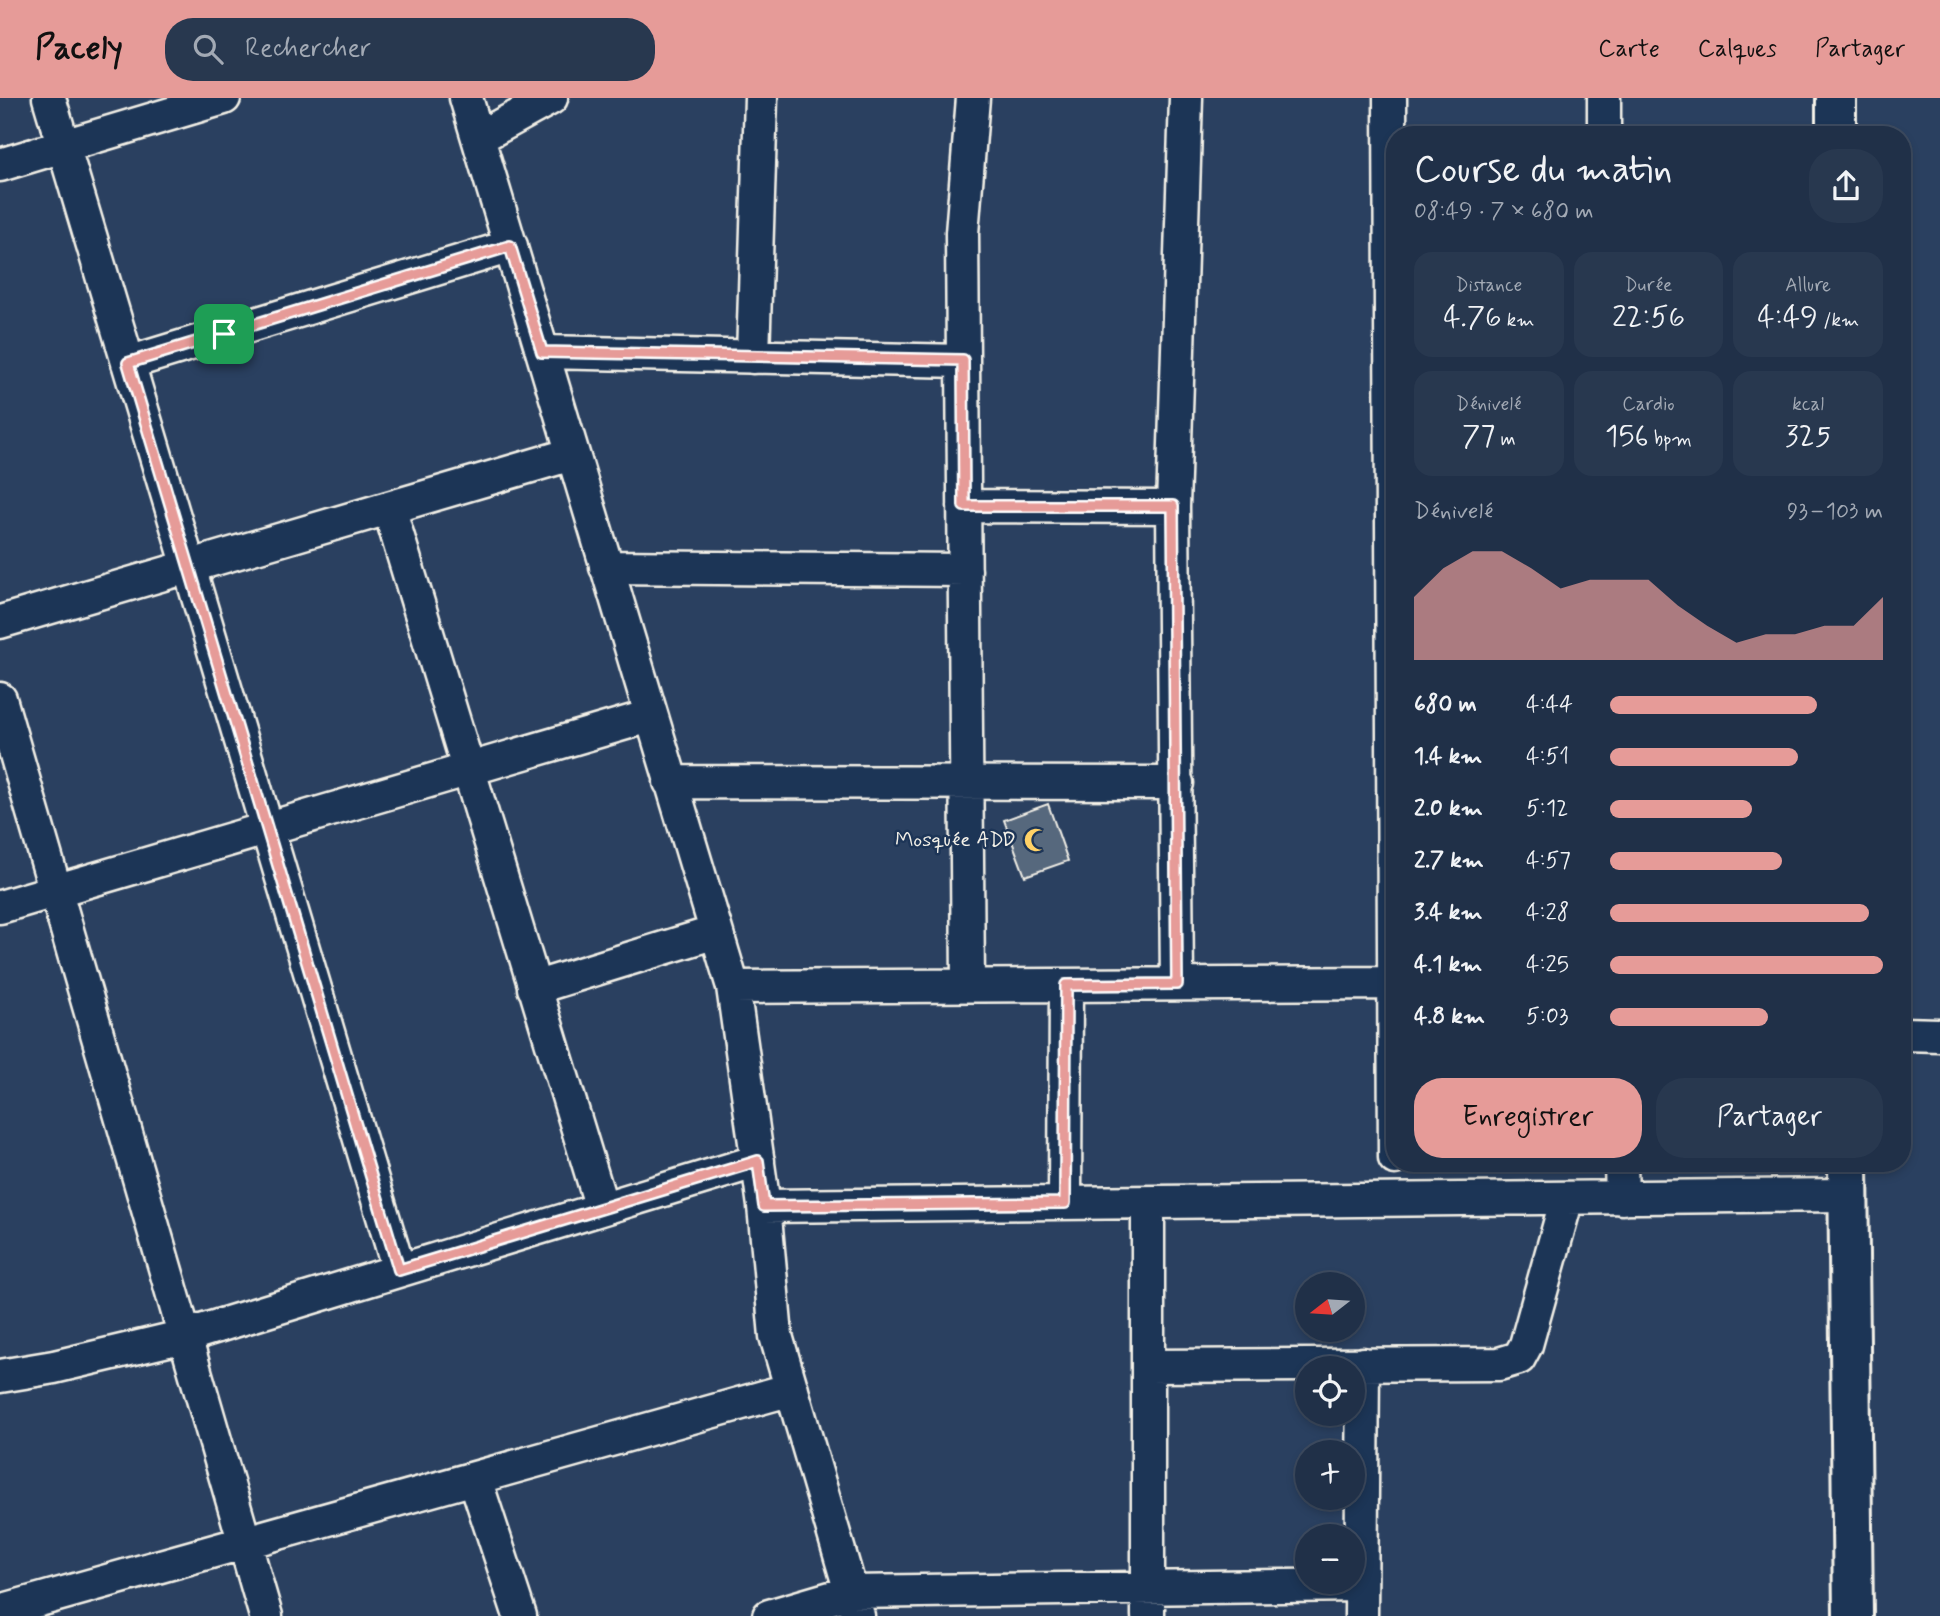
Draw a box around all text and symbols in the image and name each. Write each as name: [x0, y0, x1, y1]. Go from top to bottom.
search box: [165, 18, 655, 81]
text: Pacely: [35, 27, 123, 71]
icon: search: [189, 30, 227, 68]
text: Rechercher: [245, 32, 371, 66]
text: Carte: [1598, 34, 1660, 65]
text: Calques: [1698, 34, 1777, 65]
text: Partager: [1815, 34, 1905, 65]
text: Course du matin: [1414, 146, 1672, 195]
button: share: [1809, 149, 1883, 223]
text: 08:49 · 7 × 680 m: [1414, 197, 1594, 227]
text: Distance: [1455, 273, 1522, 298]
text: Durée: [1625, 273, 1672, 298]
text: Allure: [1785, 273, 1831, 298]
text: 4.76: [1443, 298, 1502, 337]
text: 22:56: [1612, 298, 1685, 337]
text: 4:49: [1757, 298, 1818, 337]
pin: [194, 304, 254, 364]
text: km: [1502, 308, 1535, 333]
text: /km: [1818, 308, 1859, 333]
icon: arrive: [205, 315, 243, 353]
text: Dénivelé: [1456, 392, 1522, 417]
text: Cardio: [1622, 392, 1675, 417]
text: kcal: [1792, 392, 1824, 417]
text: 77: [1462, 417, 1495, 456]
text: 156: [1605, 417, 1649, 456]
text: 325: [1785, 417, 1831, 456]
text: m: [1495, 427, 1516, 452]
text: bpm: [1649, 427, 1692, 452]
text: Dénivelé: [1414, 497, 1493, 527]
text: 93–103 m: [1787, 497, 1883, 527]
text: 680 m: [1414, 690, 1477, 720]
text: 4:44: [1526, 690, 1573, 720]
text: 1.4 km: [1414, 742, 1482, 772]
text: 4:51: [1526, 742, 1569, 772]
text: 2.0 km: [1414, 794, 1483, 824]
text: 5:12: [1526, 794, 1568, 824]
place label: Mosquée ADD: [895, 826, 1016, 854]
mosque icon: Mosquée ADD: [1022, 826, 1050, 854]
text: 2.7 km: [1414, 846, 1484, 876]
text: 4:57: [1526, 846, 1571, 876]
text: 3.4 km: [1414, 898, 1482, 928]
text: 4:28: [1526, 898, 1569, 928]
text: 4.1 km: [1414, 950, 1482, 980]
text: 4:25: [1526, 950, 1569, 980]
text: 4.8 km: [1414, 1002, 1485, 1032]
text: 5:03: [1526, 1002, 1569, 1032]
button: Enregistrer: [1414, 1078, 1642, 1158]
button: Partager: [1656, 1078, 1883, 1158]
north arrow: [1295, 1272, 1365, 1342]
map controls: [1295, 1272, 1365, 1594]
button: locate: [1295, 1356, 1365, 1426]
button: +: [1295, 1440, 1365, 1510]
button: −: [1295, 1524, 1365, 1594]

